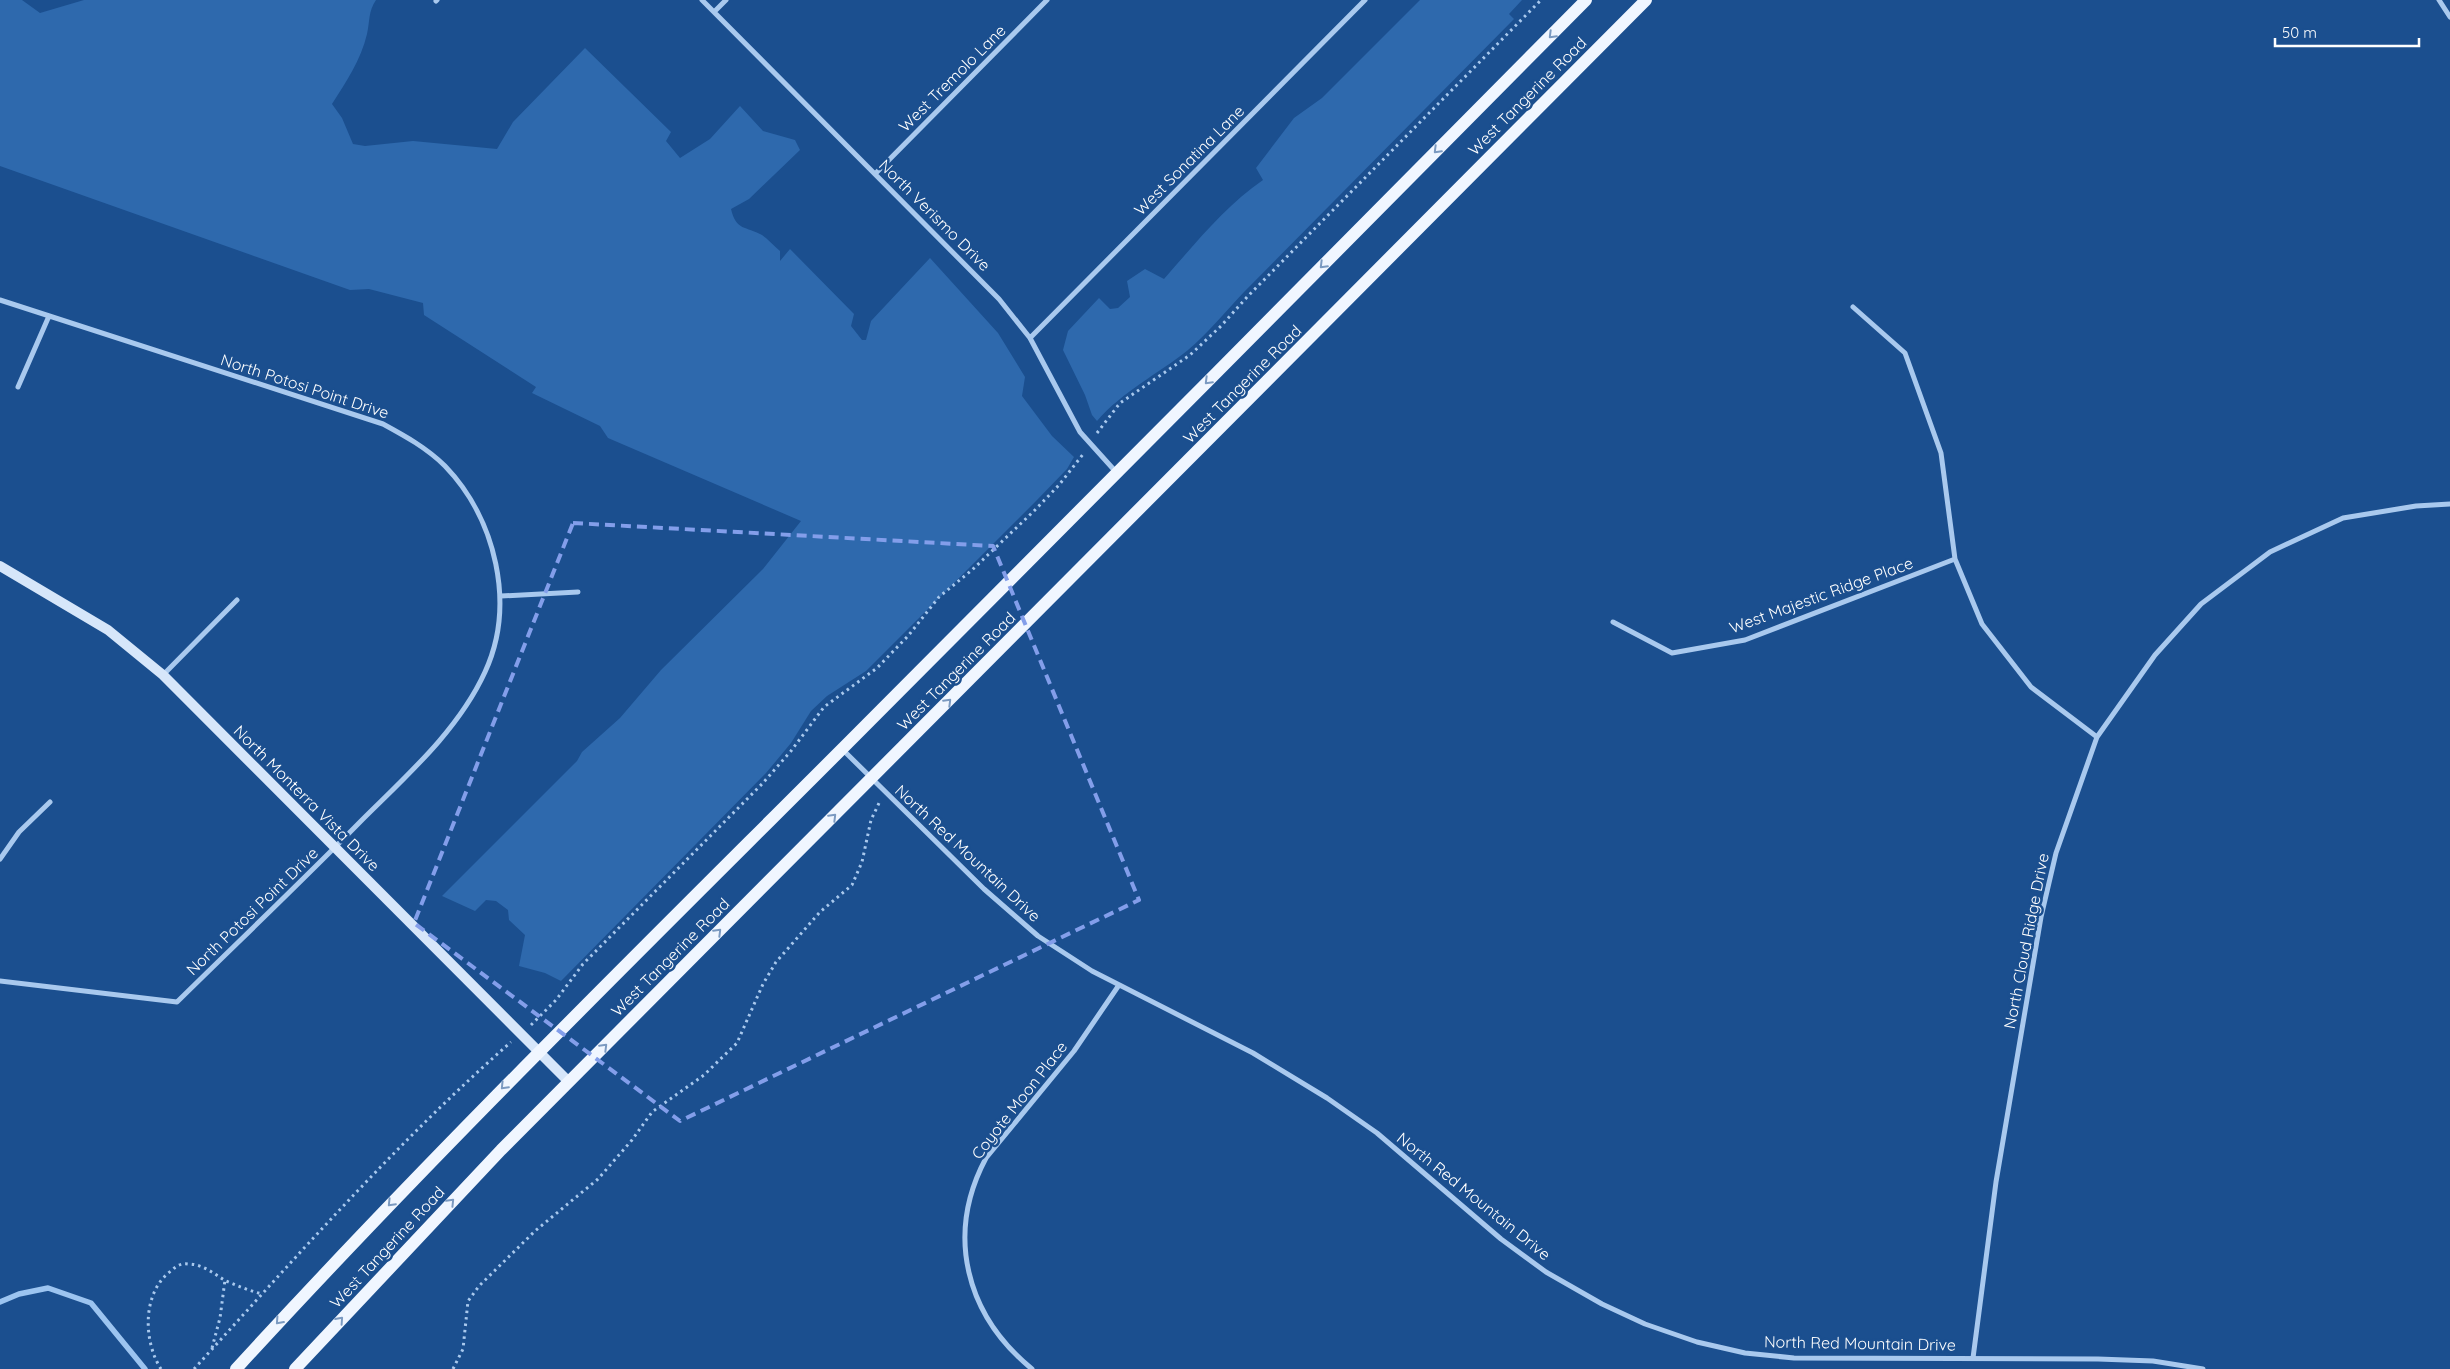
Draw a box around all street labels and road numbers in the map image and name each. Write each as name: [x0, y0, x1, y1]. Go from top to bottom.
street label: West Tremolo Lane: [894, 20, 1010, 136]
street label: West Tangerine Road: [1464, 33, 1590, 159]
street label: West Sonatina Lane: [1130, 101, 1248, 219]
street label: North Verismo Drive: [875, 155, 995, 275]
street label: West Tangerine Road: [1179, 321, 1305, 447]
street label: North Potosi Point Drive: [218, 349, 392, 423]
street label: West Majestic Ridge Place: [1726, 552, 1916, 638]
street label: West Tangerine Road: [893, 608, 1019, 734]
street label: North Monterra Vista Drive: [230, 721, 384, 875]
street label: North Red Mountain Drive: [891, 780, 1045, 926]
street label: North Potosi Point Drive: [182, 843, 322, 979]
street label: North Cloud Ridge Drive: [1999, 851, 2053, 1031]
street label: West Tangerine Road: [607, 894, 733, 1020]
street label: Coyote Moon Place: [967, 1037, 1071, 1163]
street label: North Red Mountain Drive: [1393, 1128, 1555, 1264]
street label: West Tangerine Road: [325, 1182, 449, 1312]
street label: North Red Mountain Drive: [1764, 1331, 1956, 1355]

